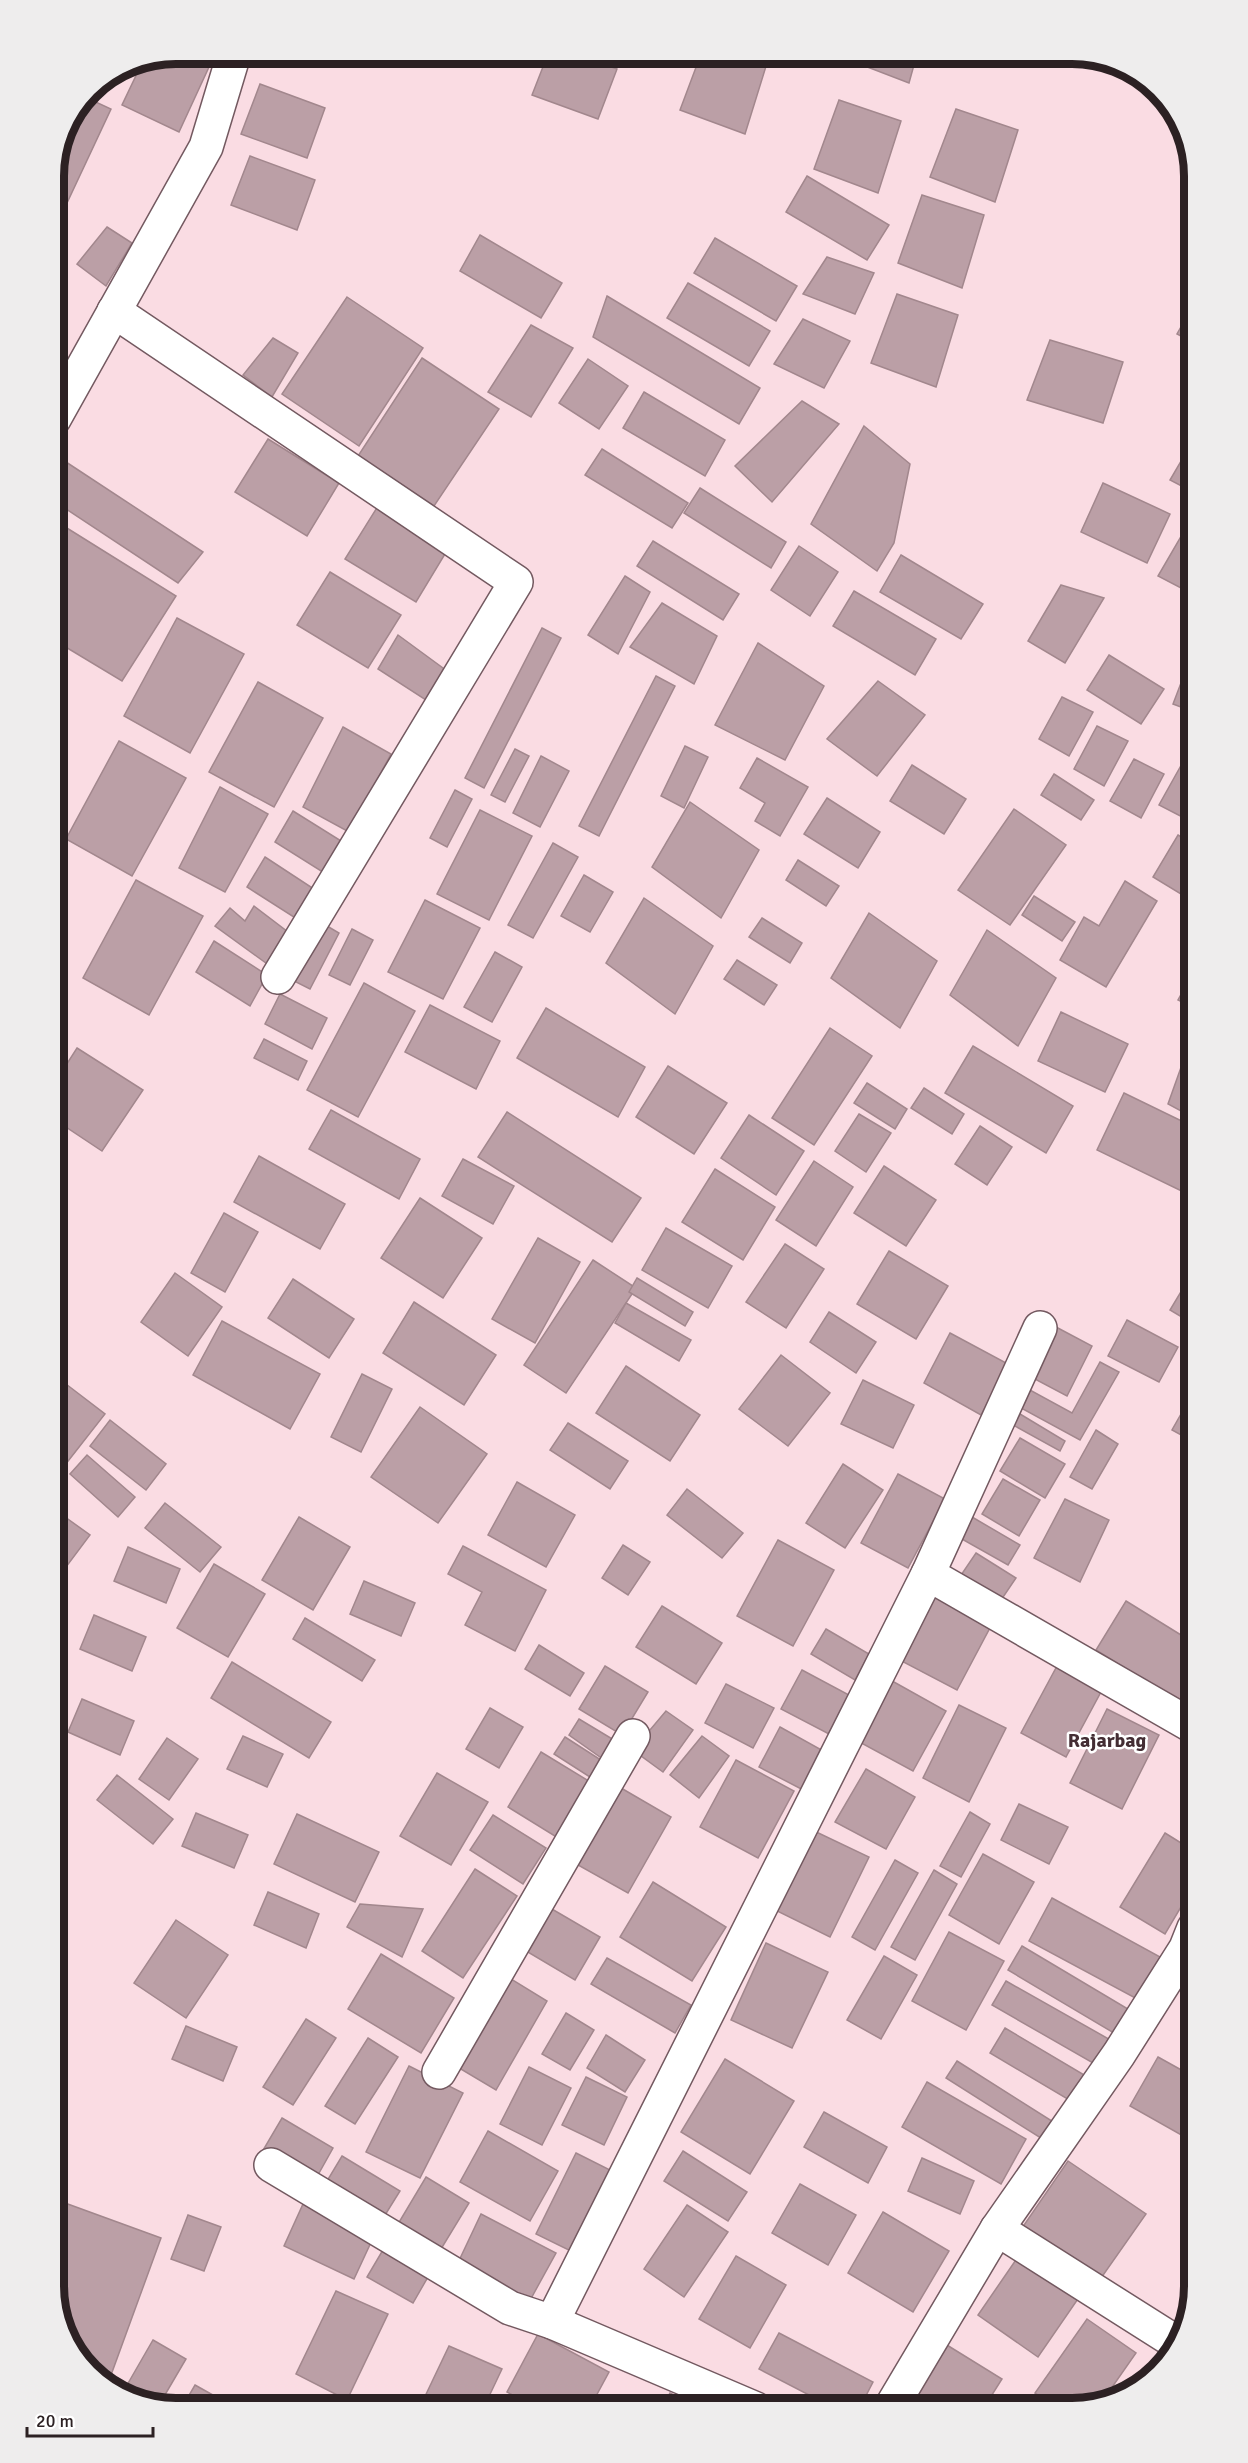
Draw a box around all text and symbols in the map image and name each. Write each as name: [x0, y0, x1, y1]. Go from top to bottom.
district label: Rajarbag: [1068, 1728, 1146, 1753]
scale bar: [27, 2400, 153, 2438]
text: 20 m: [36, 2410, 74, 2432]

